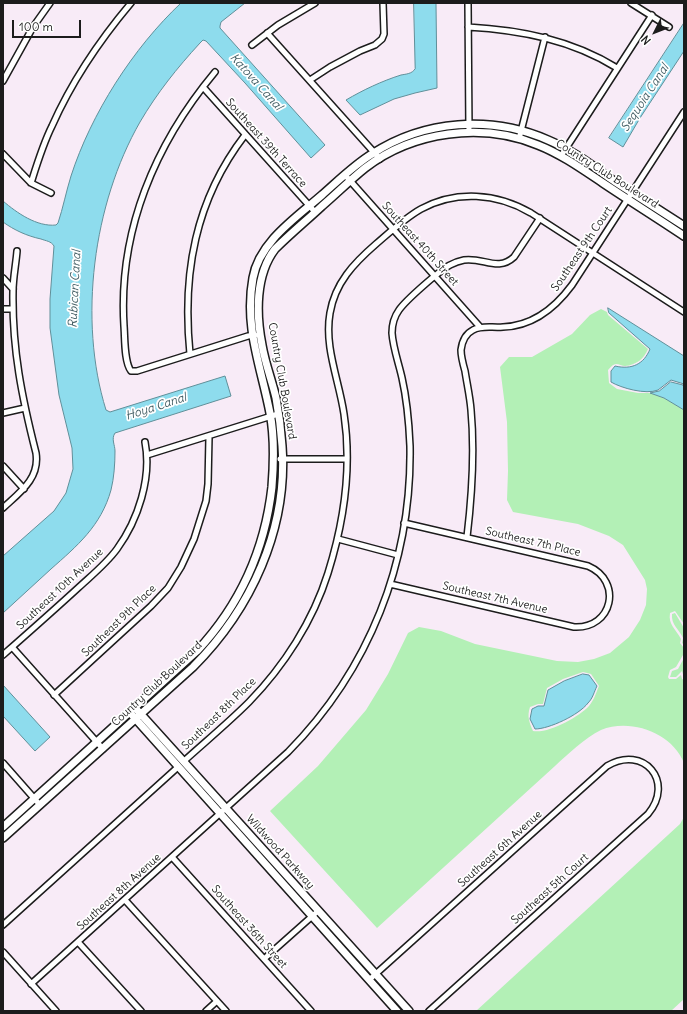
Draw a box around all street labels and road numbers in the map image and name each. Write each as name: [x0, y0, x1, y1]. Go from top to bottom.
street label: Southeast 39th Terrace: [223, 96, 309, 190]
street label: Country Club Boulevard: [553, 137, 661, 211]
street label: Southeast 40th Street: [379, 199, 461, 289]
street label: Southeast 9th Court: [549, 204, 615, 294]
street label: Country Club Boulevard: [265, 322, 299, 440]
street label: Southeast 7th Place: [484, 525, 582, 559]
street label: Southeast 10th Avenue: [14, 545, 106, 633]
street label: Southeast 7th Avenue: [441, 580, 549, 616]
street label: Southeast 9th Place: [79, 582, 159, 660]
street label: Country Club Boulevard: [109, 639, 205, 729]
street label: Southeast 8th Place: [179, 675, 259, 753]
street label: Southeast 6th Avenue: [455, 808, 545, 890]
street label: Wildwood Parkway: [243, 812, 317, 892]
street label: Southeast 8th Avenue: [74, 851, 164, 933]
street label: Southeast 5th Court: [509, 851, 591, 927]
street label: Southeast 36th Street: [208, 883, 290, 971]

